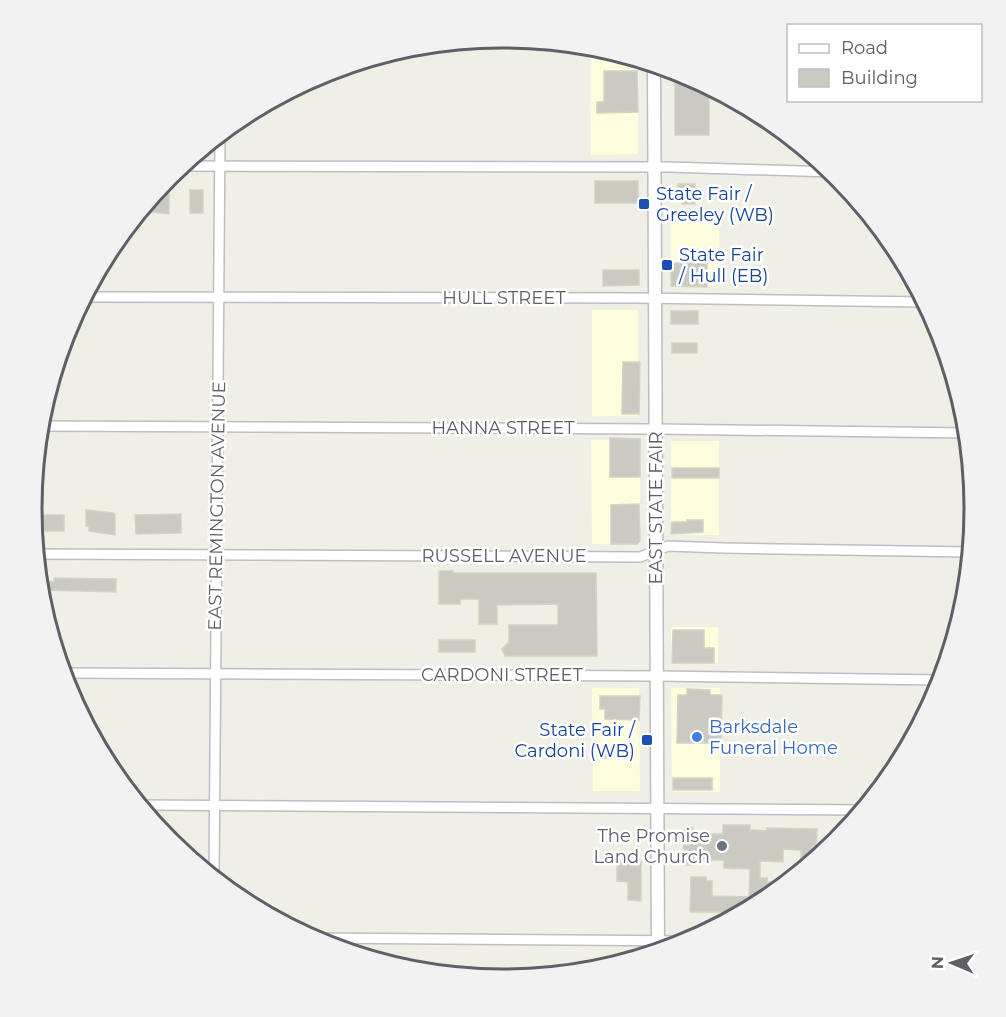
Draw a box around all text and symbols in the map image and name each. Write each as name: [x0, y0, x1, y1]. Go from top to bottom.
legend: [787, 24, 982, 102]
text: Road: [841, 37, 888, 59]
text: Building: [841, 67, 918, 89]
place label: State Fair / Greeley (WB): [656, 183, 774, 226]
marker: State Fair / Greeley (WB): [637, 197, 651, 211]
place label: State Fair / Hull (EB): [678, 244, 768, 287]
marker: State Fair / Hull (EB): [660, 258, 674, 272]
street label: HULL STREET: [442, 287, 566, 309]
street label: EAST REMINGTON AVENUE: [204, 381, 230, 631]
street label: HANNA STREET: [431, 417, 575, 439]
street label: EAST STATE FAIR: [645, 431, 667, 585]
street label: RUSSELL AVENUE: [422, 545, 586, 567]
street label: CARDONI STREET: [421, 664, 584, 686]
place label: Barksdale Funeral Home: [709, 716, 838, 759]
place label: State Fair / Cardoni (WB): [514, 719, 636, 762]
marker: Barksdale Funeral Home: [690, 730, 704, 744]
marker: State Fair / Cardoni (WB): [640, 733, 654, 747]
place label: The Promise Land Church: [594, 825, 710, 868]
marker: The Promise Land Church: [715, 839, 729, 853]
north arrow: [922, 933, 982, 993]
text: N: [928, 956, 947, 969]

